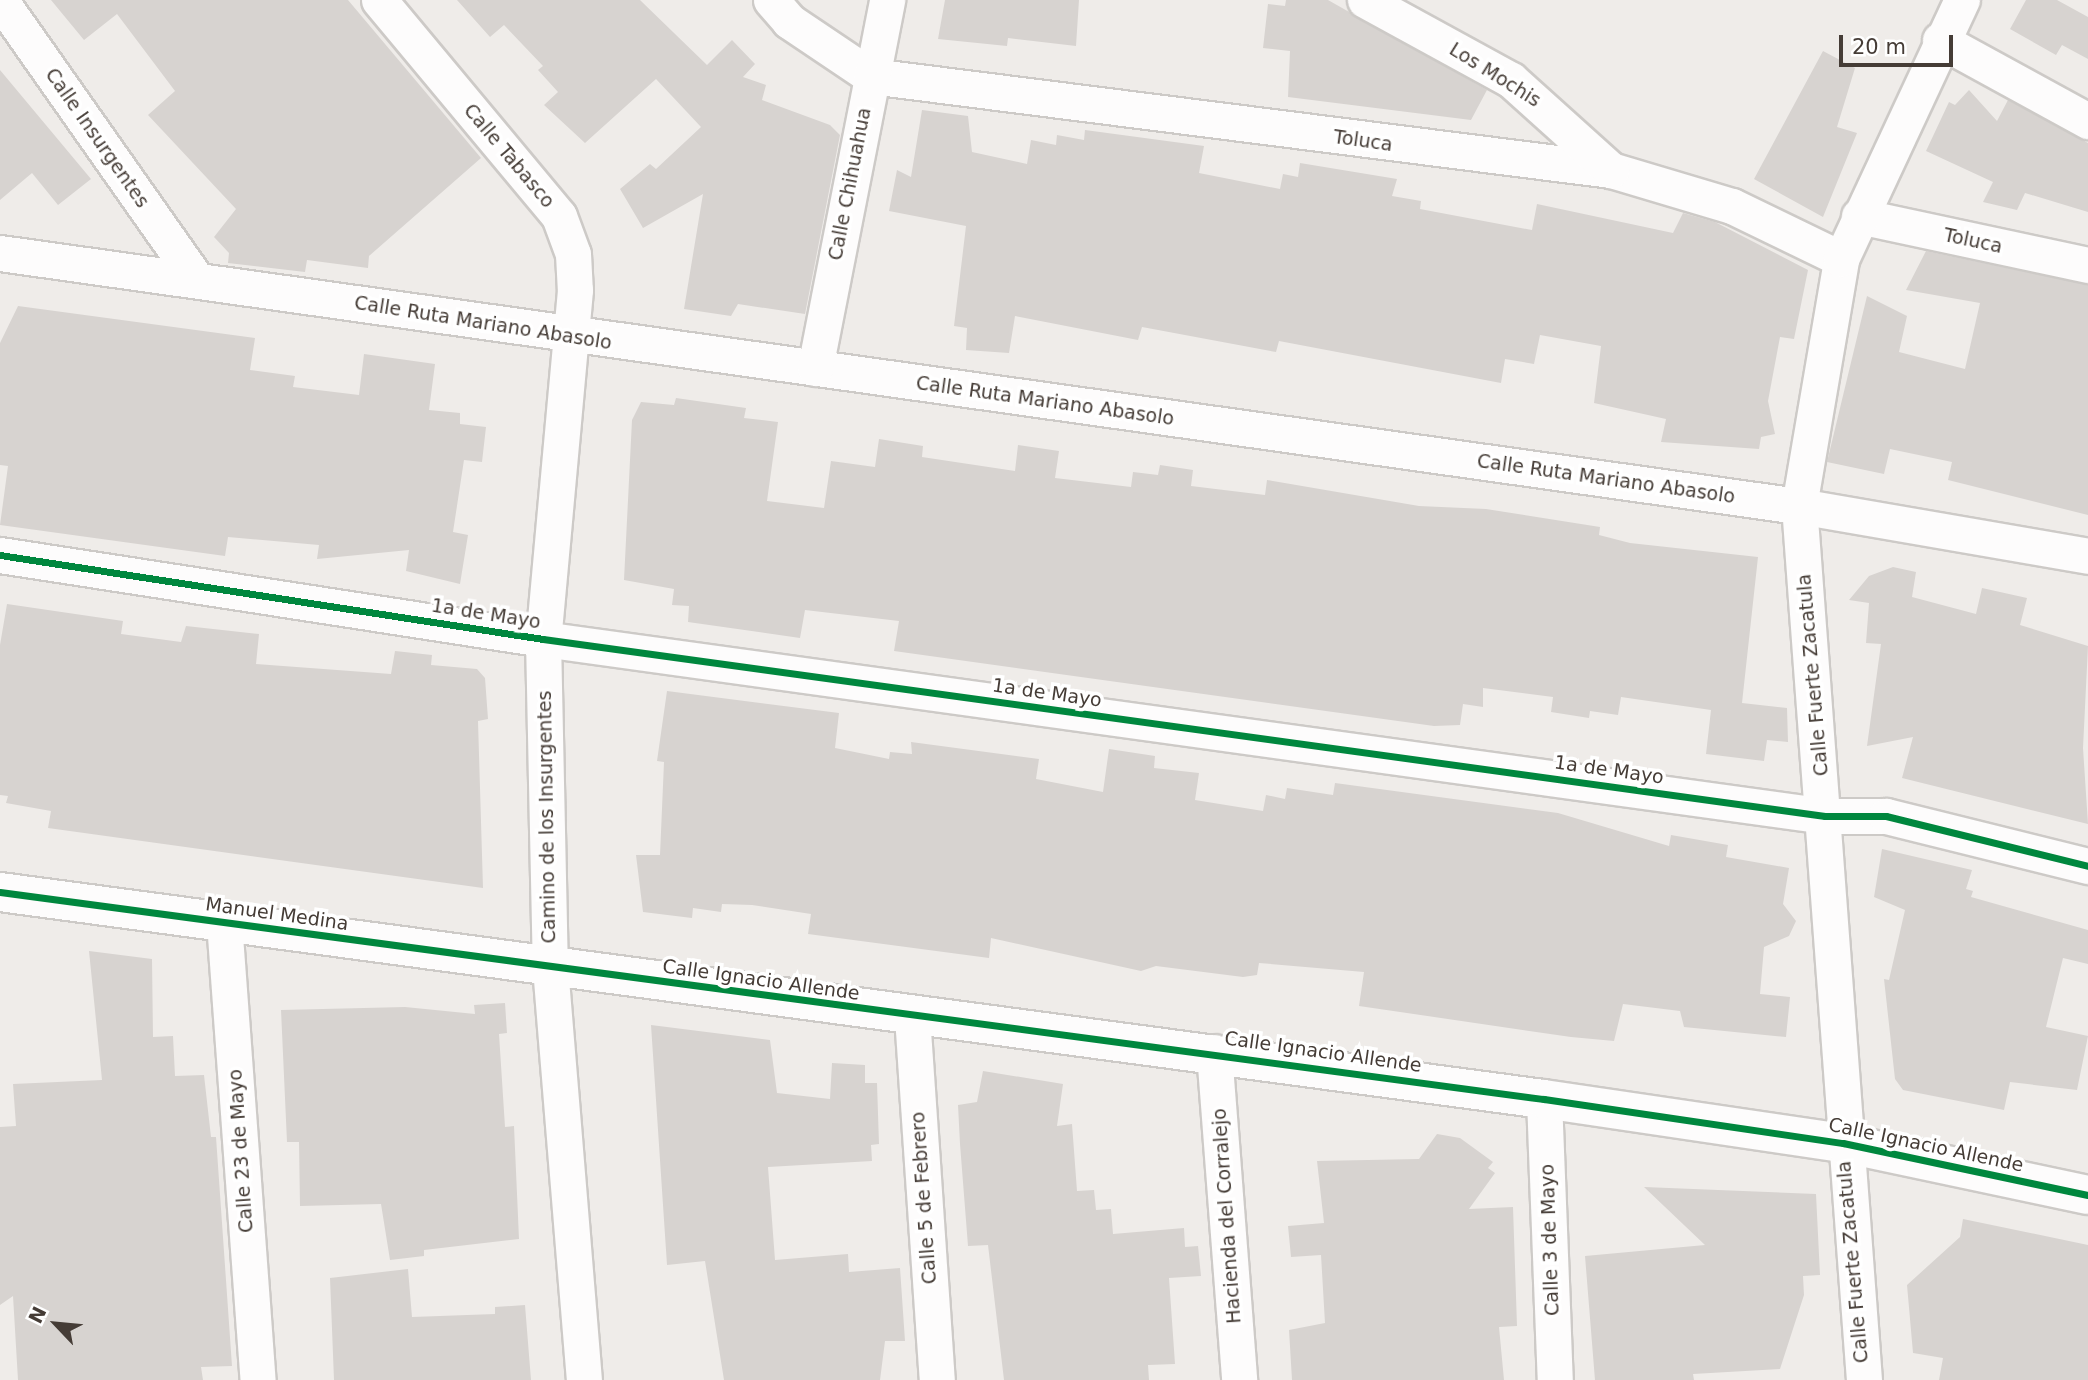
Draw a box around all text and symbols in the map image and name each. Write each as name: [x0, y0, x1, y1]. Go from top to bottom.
scale bar: [1843, 21, 1957, 65]
text: 20 m: [1852, 35, 1906, 59]
street label: Los Mochis: [1445, 38, 1545, 112]
street label: Calle Insurgentes: [40, 64, 154, 212]
street label: Calle Tabasco: [459, 99, 559, 213]
street label: Calle Chihuahua: [824, 106, 876, 262]
street label: Toluca: [1332, 126, 1394, 156]
street label: Toluca: [1942, 224, 2004, 258]
street label: Calle Ruta Mariano Abasolo: [353, 291, 613, 355]
street label: Calle Ruta Mariano Abasolo: [915, 372, 1175, 430]
street label: Calle Ruta Mariano Abasolo: [1476, 450, 1736, 508]
street label: Calle Fuerte Zacatula: [1793, 573, 1833, 777]
street label: 1a de Mayo: [430, 594, 542, 634]
street label: 1a de Mayo: [991, 674, 1103, 712]
street label: Camino de los Insurgentes: [533, 690, 561, 944]
street label: 1a de Mayo: [1553, 751, 1665, 789]
street label: Manuel Medina: [204, 893, 350, 935]
street label: Calle Ignacio Allende: [661, 955, 861, 1005]
street label: Calle Ignacio Allende: [1223, 1027, 1423, 1077]
street label: Calle 23 de Mayo: [224, 1068, 258, 1234]
street label: Hacienda del Corralejo: [1208, 1108, 1246, 1324]
street label: Calle 5 de Febrero: [907, 1111, 941, 1285]
street label: Calle Ignacio Allende: [1826, 1113, 2026, 1177]
street label: Calle Fuerte Zacatula: [1833, 1160, 1873, 1364]
street label: Calle 3 de Mayo: [1536, 1164, 1564, 1316]
north arrow: [21, 1289, 91, 1359]
text: N: [24, 1303, 50, 1327]

